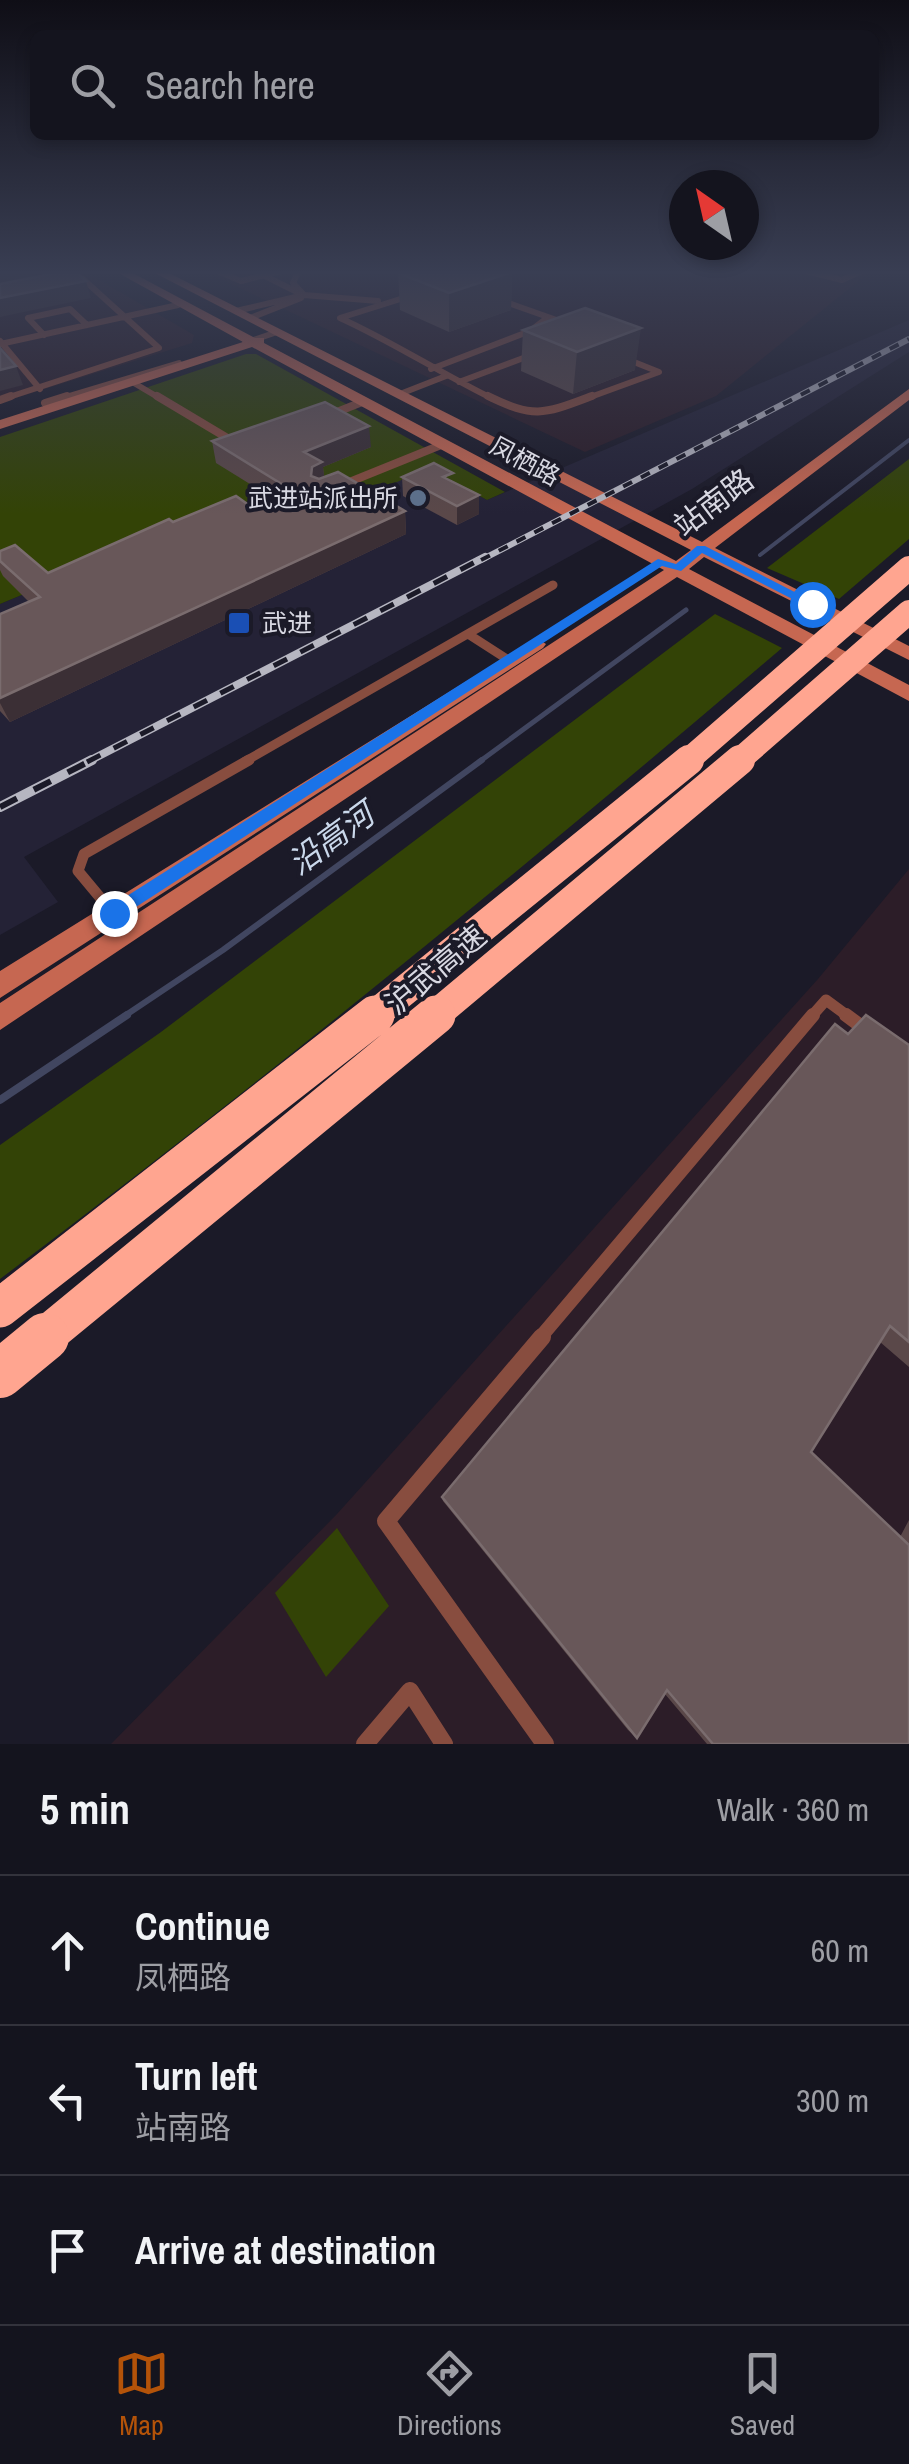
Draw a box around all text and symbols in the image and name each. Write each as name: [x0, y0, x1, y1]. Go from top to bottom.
search box: [30, 30, 879, 140]
icon: search: [65, 58, 120, 113]
text: Search here: [145, 60, 315, 111]
north arrow: [669, 170, 759, 260]
street label: 凤栖路: [484, 428, 566, 494]
street label: 站南路: [665, 459, 761, 545]
place label: 武进站派出所: [248, 481, 398, 515]
marker: 武进站派出所: [407, 487, 429, 509]
route start: [790, 582, 836, 628]
place label: 武进: [262, 606, 312, 640]
marker: 武进: [226, 610, 252, 636]
water label: 沿高河: [279, 789, 387, 884]
route end: [92, 891, 138, 937]
street label: 沪武高速: [377, 915, 494, 1023]
text: 5 min: [40, 1781, 130, 1837]
text: Walk · 360 m: [717, 1788, 869, 1831]
text: Continue: [135, 1901, 270, 1952]
icon: ahead: [40, 1923, 95, 1978]
text: 60 m: [811, 1929, 869, 1972]
text: 凤栖路: [135, 1956, 231, 1999]
text: Turn left: [135, 2051, 257, 2102]
icon: left: [40, 2073, 95, 2128]
text: 300 m: [796, 2079, 869, 2122]
text: 站南路: [135, 2106, 231, 2149]
icon: arrive: [40, 2223, 95, 2278]
text: Arrive at destination: [135, 2225, 436, 2276]
tab: Map: [114, 2346, 169, 2444]
tab: Directions: [397, 2346, 502, 2444]
tab: Saved: [730, 2346, 795, 2444]

